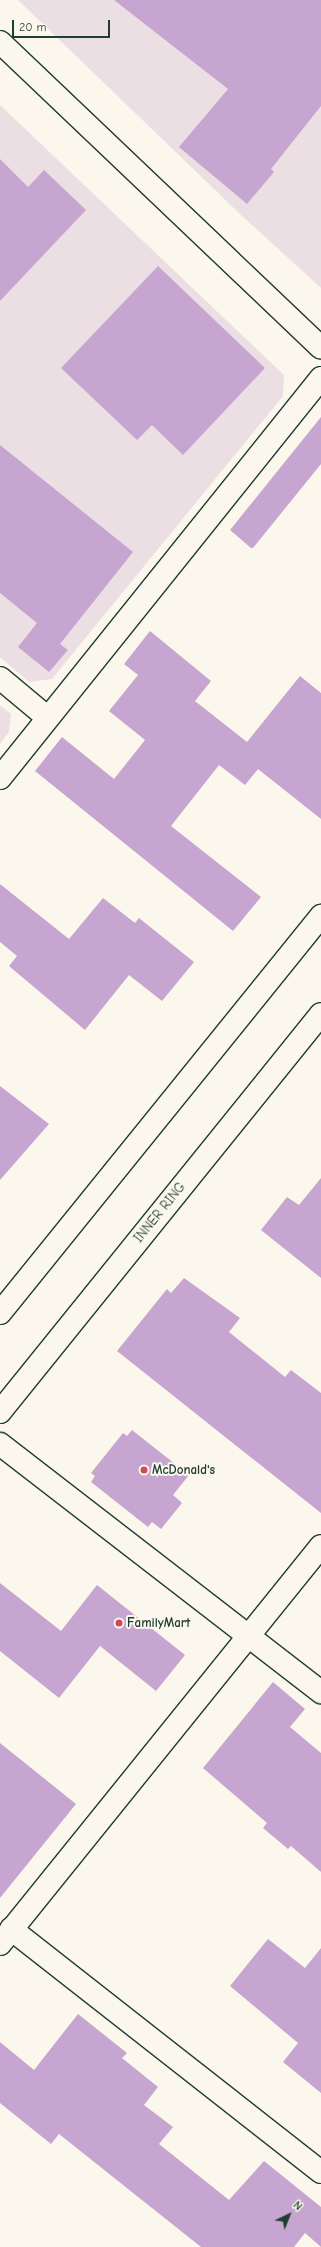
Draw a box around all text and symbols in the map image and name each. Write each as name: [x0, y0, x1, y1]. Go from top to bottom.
scale bar: [14, 12, 112, 38]
text: 20 m: [19, 20, 47, 34]
street label: INNER RING: [131, 1180, 189, 1246]
place label: McDonald's: [152, 1462, 215, 1478]
marker: McDonald's: [139, 1465, 149, 1475]
place label: FamilyMart: [127, 1615, 190, 1631]
marker: FamilyMart: [114, 1618, 124, 1628]
north arrow: [269, 2195, 309, 2235]
text: N: [290, 2199, 305, 2213]

